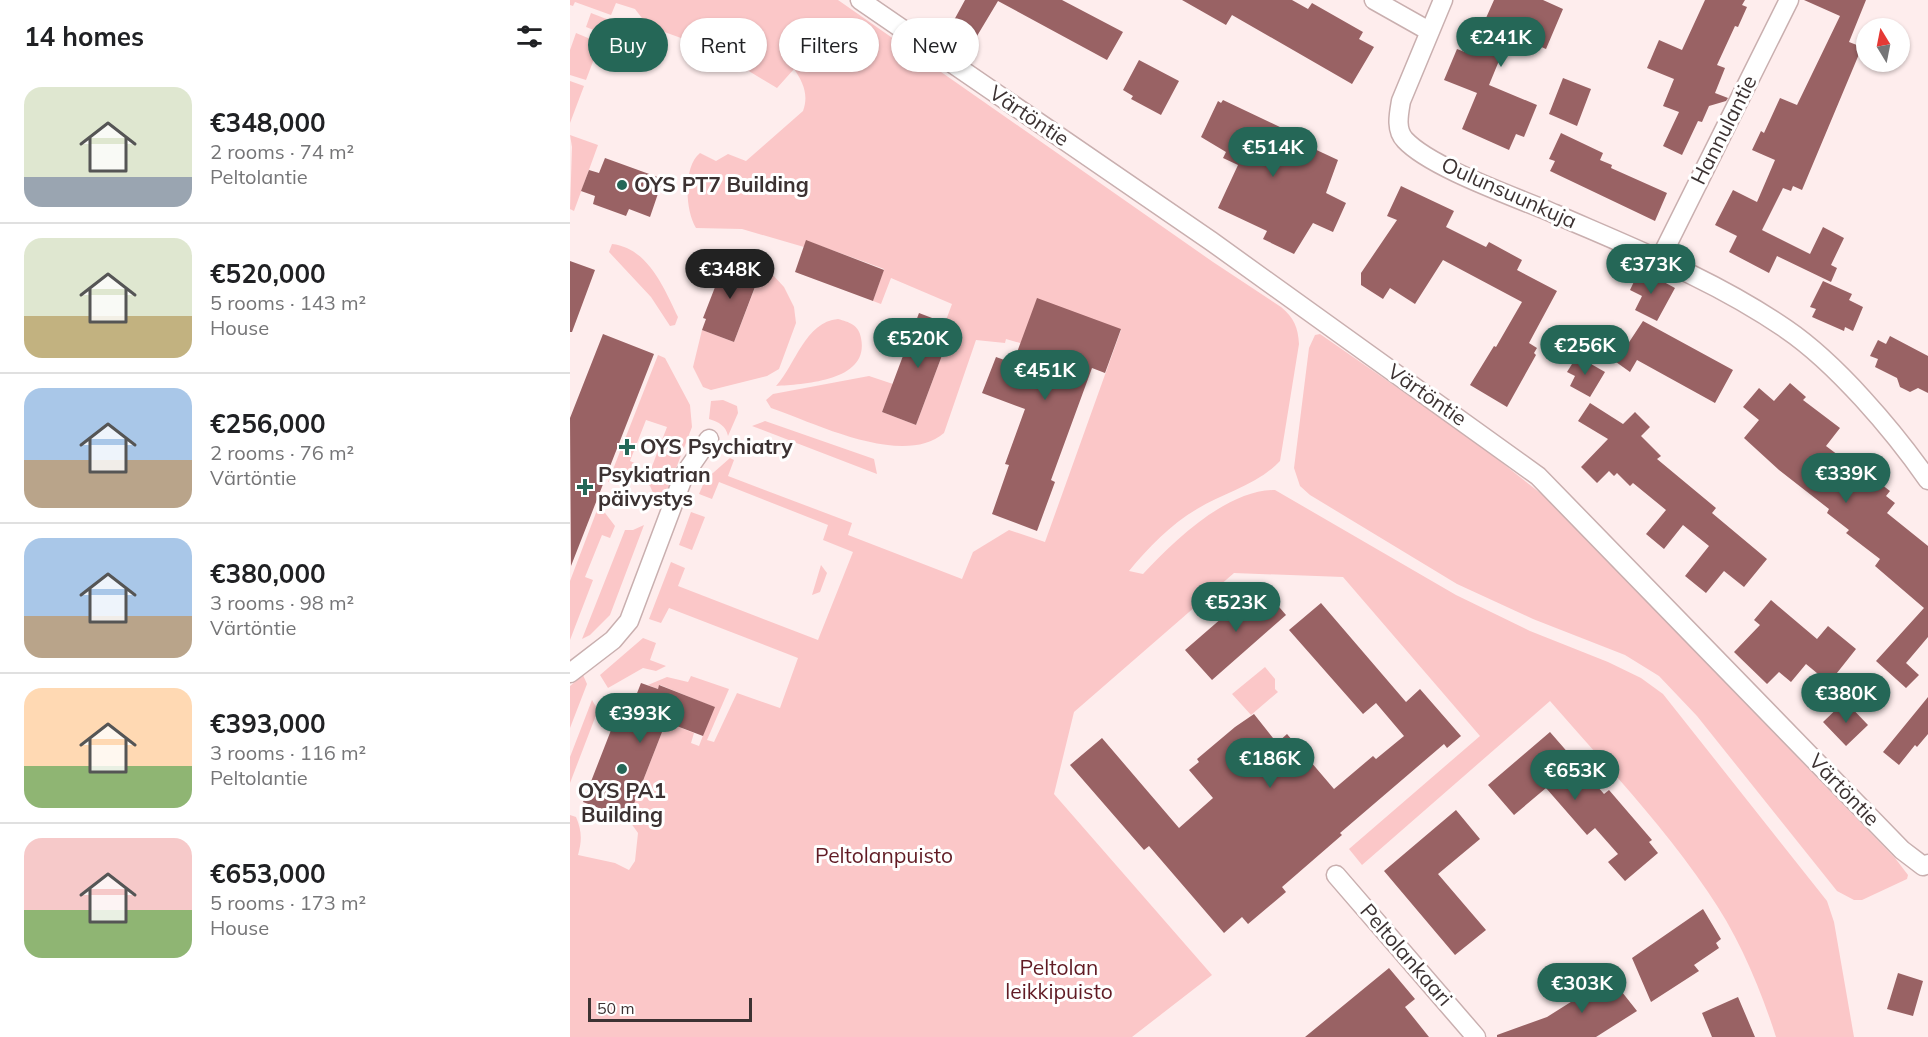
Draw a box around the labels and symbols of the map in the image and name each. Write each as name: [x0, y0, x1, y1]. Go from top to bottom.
pin: €241K: [1459, 17, 1543, 68]
north arrow: [1856, 18, 1910, 72]
street label: Hannulantie: [1684, 71, 1762, 189]
street label: Värtöntie: [985, 79, 1074, 151]
pin: €514K: [1231, 127, 1315, 178]
street label: Oulunsuunkuja: [1438, 151, 1581, 234]
place label: OYS PT7 Building: [634, 171, 809, 197]
marker: OYS PT7 Building: [615, 178, 629, 192]
pin: €373K: [1609, 244, 1693, 295]
pin: €348K: [688, 249, 772, 300]
pin: €520K: [876, 318, 960, 369]
pin: €256K: [1543, 325, 1627, 376]
pin: €451K: [1003, 350, 1087, 401]
street label: Värtöntie: [1383, 358, 1472, 431]
place label: OYS Psychiatry: [640, 433, 793, 459]
marker: OYS Psychiatry: [618, 438, 636, 456]
pin: €339K: [1804, 453, 1888, 504]
place label: Psykiatrian päivystys: [598, 461, 711, 511]
marker: Psykiatrian päivystys: [576, 478, 594, 496]
pin: €523K: [1194, 582, 1278, 633]
pin: €380K: [1804, 673, 1888, 724]
pin: €393K: [598, 693, 682, 744]
pin: €186K: [1228, 738, 1312, 789]
street label: Värtöntie: [1804, 748, 1886, 831]
pin: €653K: [1533, 750, 1617, 801]
marker: OYS PA1 Building: [615, 762, 629, 776]
place label: OYS PA1 Building: [578, 777, 666, 827]
park label: Peltolanpuisto: [815, 842, 953, 868]
street label: Peltolankaari: [1355, 898, 1458, 1011]
park label: Peltolan leikkipuisto: [1005, 954, 1113, 1004]
pin: €303K: [1540, 963, 1624, 1014]
scale bar: [588, 995, 752, 1022]

